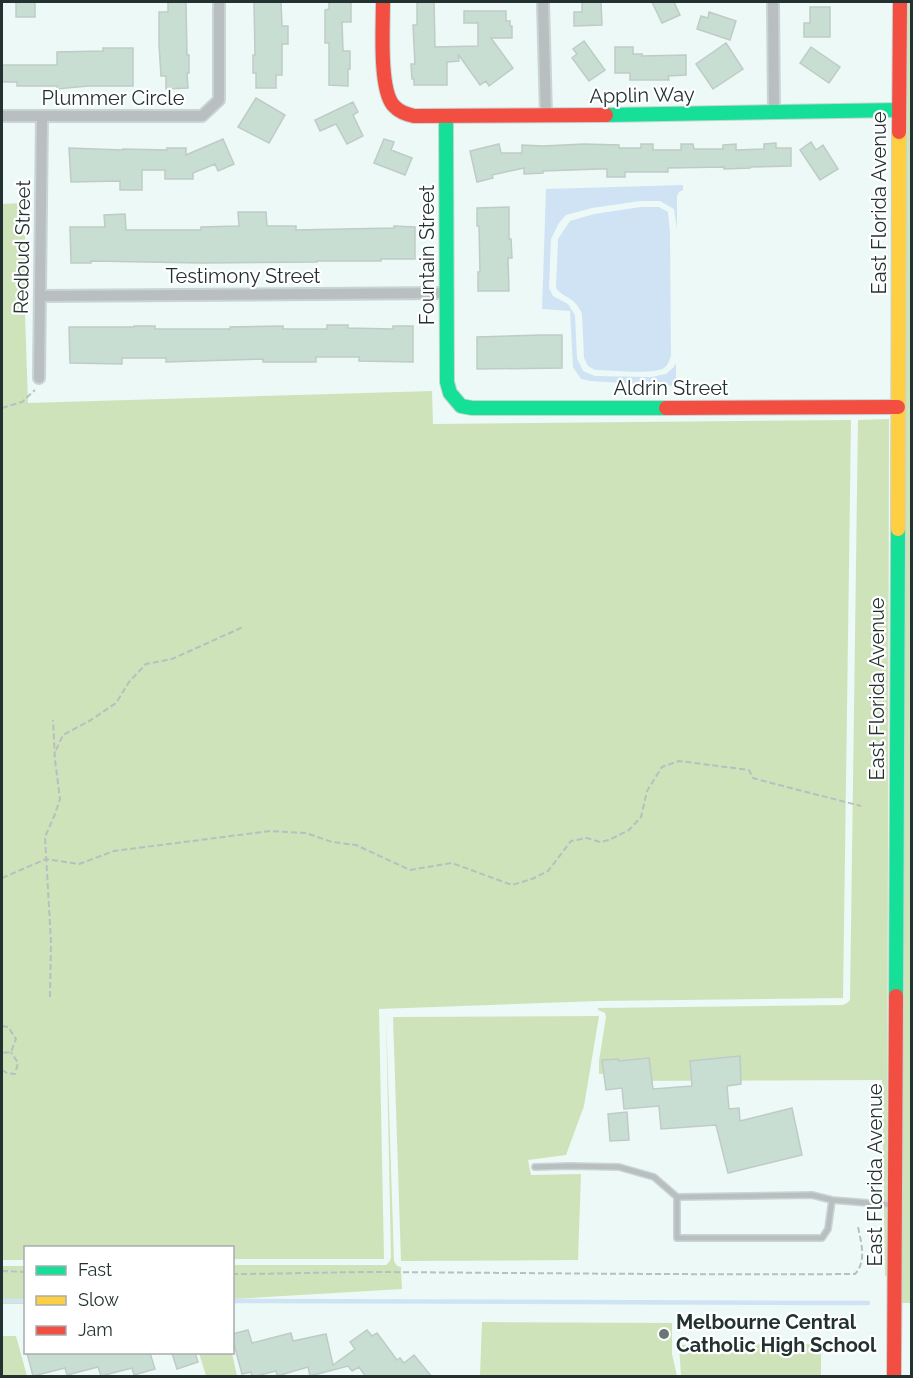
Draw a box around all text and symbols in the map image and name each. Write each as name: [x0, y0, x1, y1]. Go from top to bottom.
street label: Applin Way: [589, 82, 695, 108]
street label: Plummer Circle: [42, 86, 185, 110]
street label: East Florida Avenue: [867, 111, 891, 294]
street label: Redbud Street: [9, 179, 35, 314]
street label: Fountain Street: [415, 184, 439, 325]
street label: Testimony Street: [166, 264, 321, 288]
street label: Aldrin Street: [614, 376, 729, 400]
street label: East Florida Avenue: [865, 597, 889, 780]
street label: East Florida Avenue: [863, 1083, 887, 1266]
legend: [24, 1246, 234, 1354]
text: Fast: [78, 1259, 112, 1280]
text: Slow: [78, 1289, 119, 1310]
place label: Melbourne Central Catholic High School: [676, 1310, 877, 1357]
text: Jam: [78, 1319, 113, 1340]
marker: Melbourne Central Catholic High School: [657, 1327, 671, 1341]

